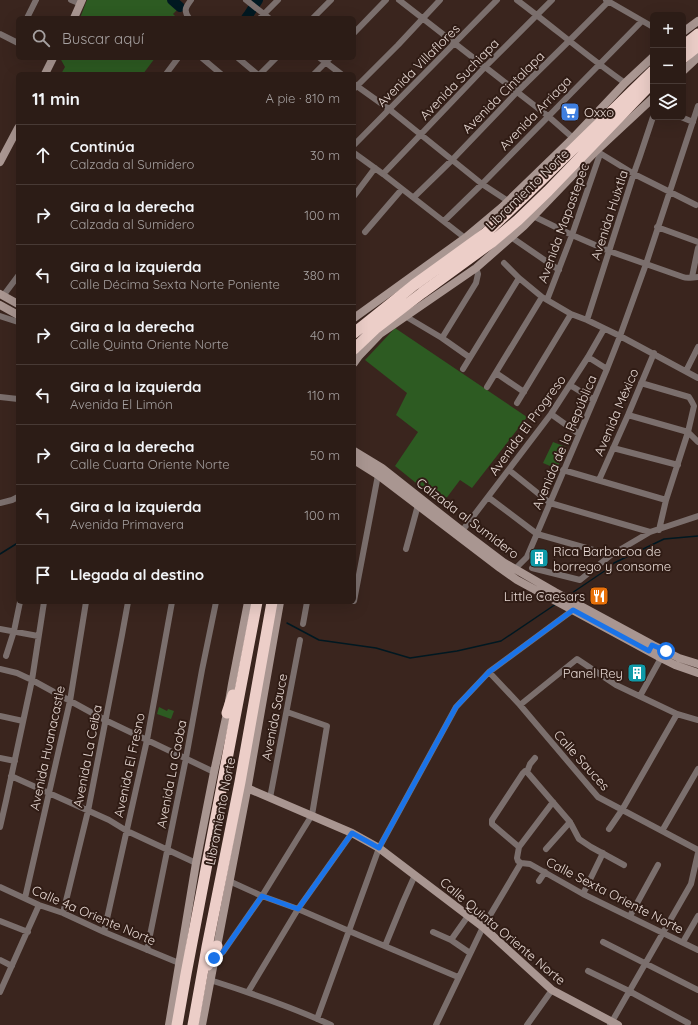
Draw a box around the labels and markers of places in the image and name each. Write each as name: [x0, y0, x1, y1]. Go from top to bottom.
supermarket icon: Oxxo: [559, 101, 581, 123]
place label: Oxxo: [584, 104, 614, 120]
place label: Rica Barbacoa de borrego y consome: [553, 543, 671, 574]
building icon: Rica Barbacoa de borrego y consome: [528, 547, 550, 569]
restaurant icon: Little Caesars: [588, 585, 610, 607]
place label: Little Caesars: [504, 588, 585, 604]
building icon: Panel Rey: [626, 662, 648, 684]
place label: Panel Rey: [563, 665, 623, 681]

